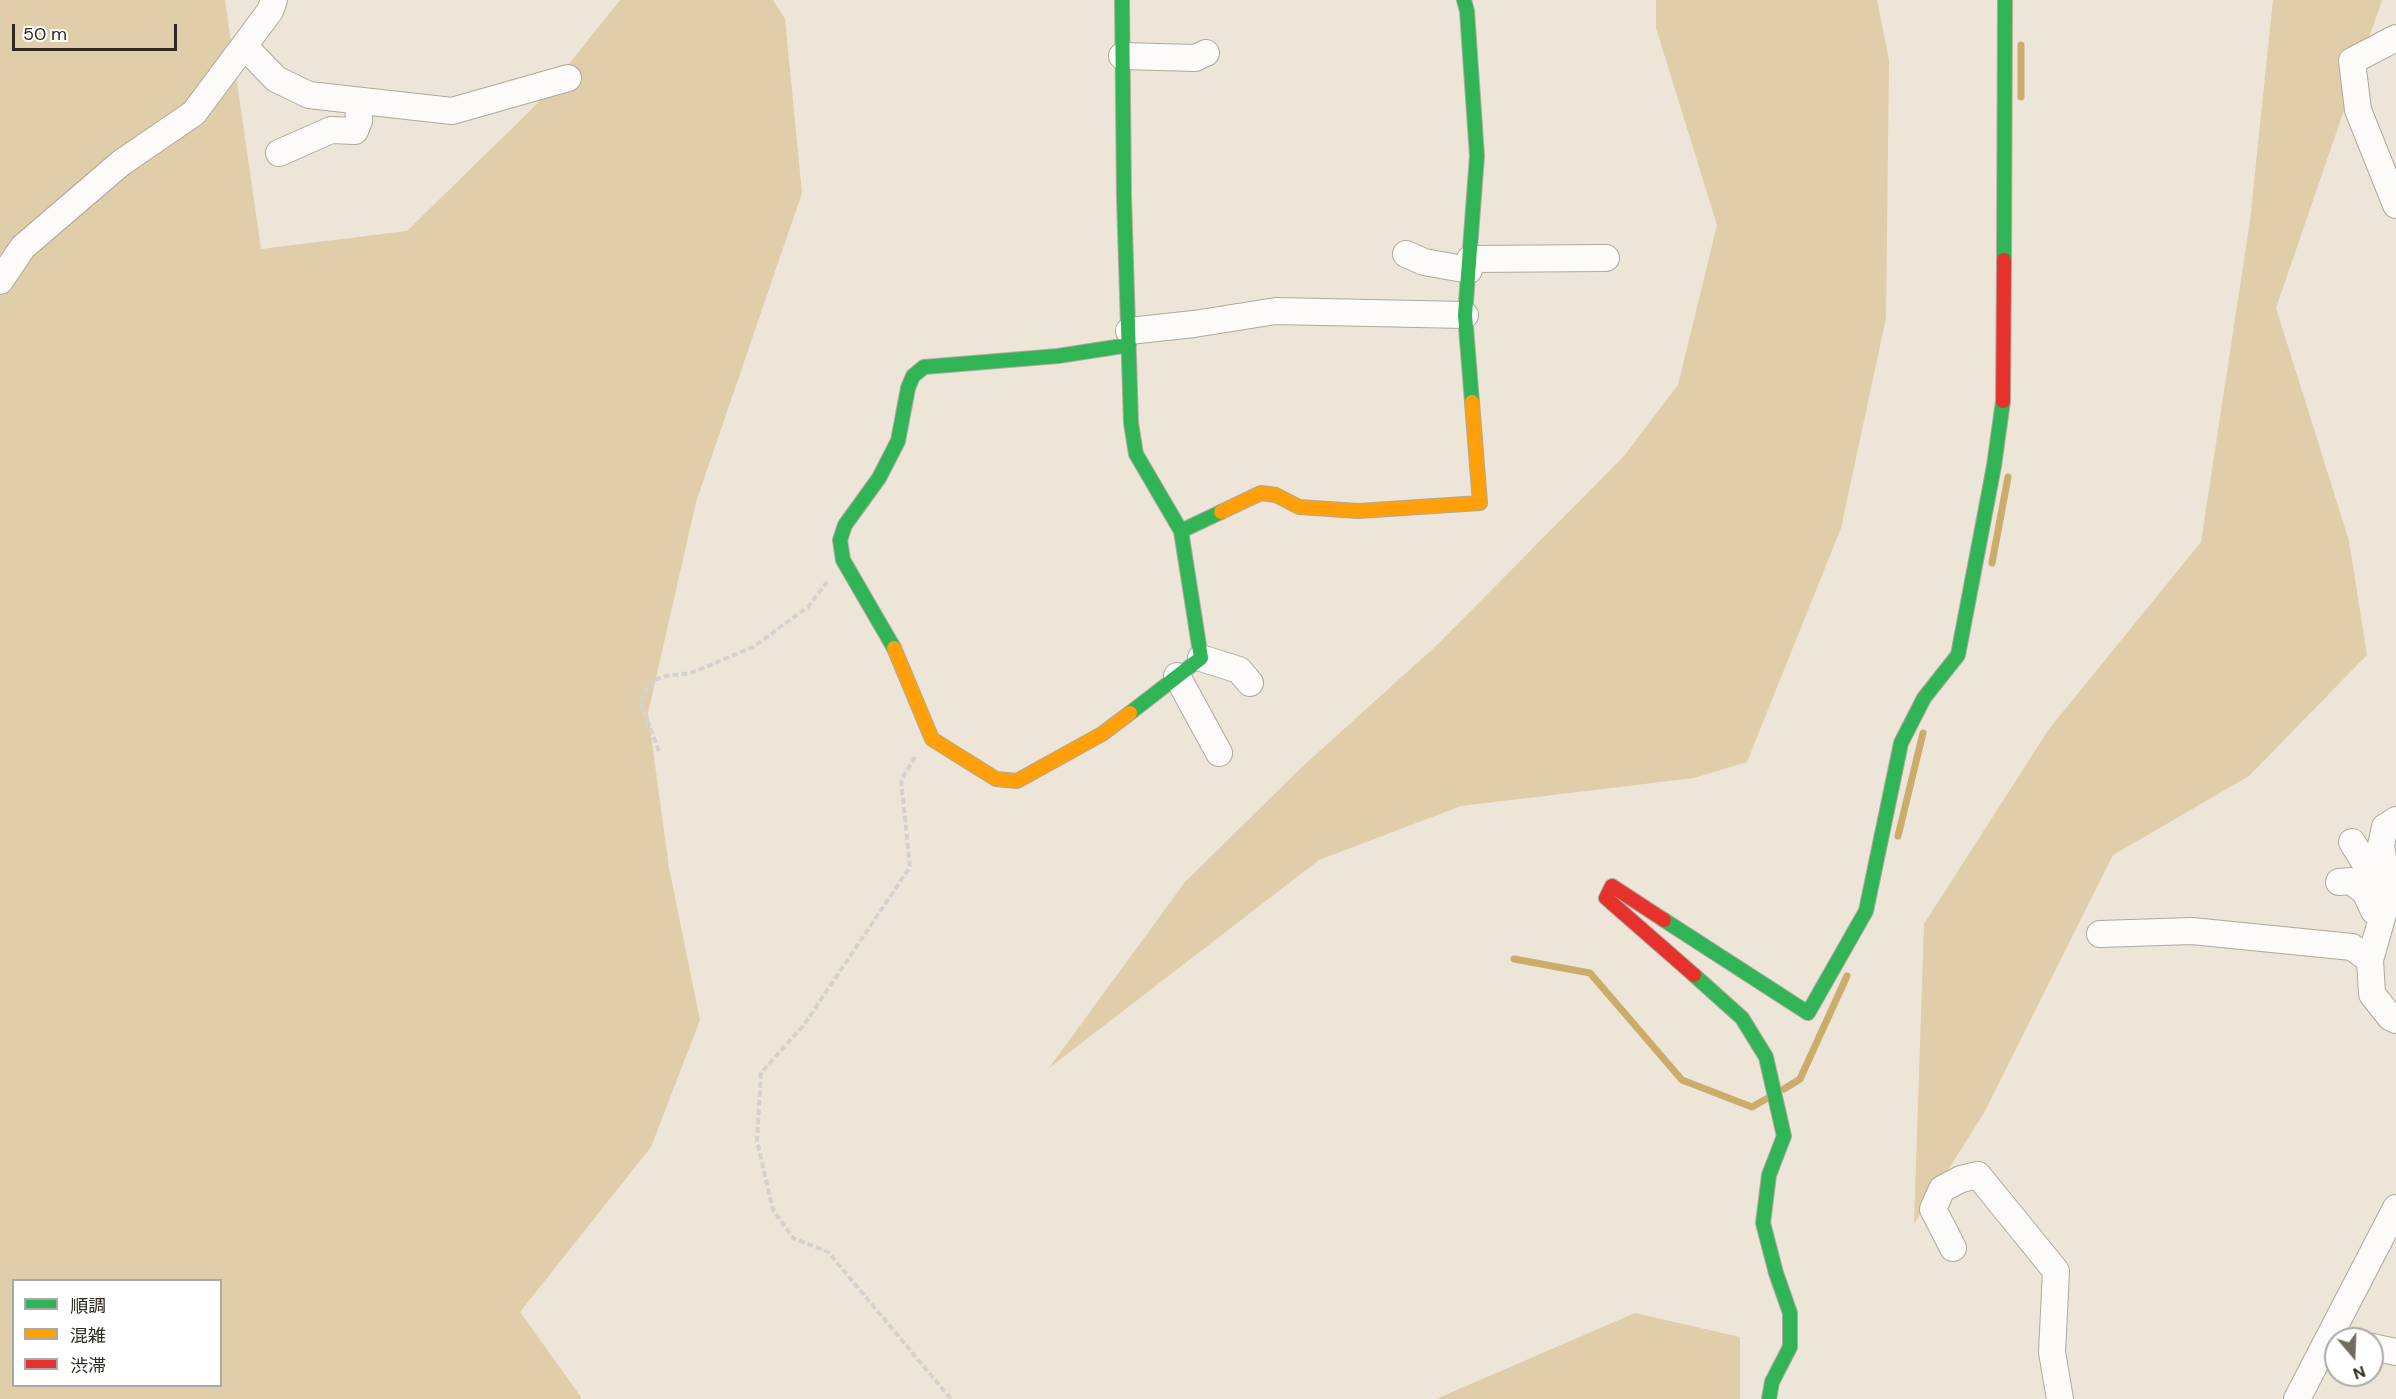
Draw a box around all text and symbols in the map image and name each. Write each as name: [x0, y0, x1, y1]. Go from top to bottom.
scale bar: [15, 12, 180, 50]
text: 50 m: [23, 22, 67, 46]
legend: [12, 1279, 222, 1387]
text: 順調: [70, 1294, 106, 1318]
text: 混雑: [70, 1324, 106, 1348]
north arrow: [2324, 1327, 2384, 1387]
text: 渋滞: [70, 1354, 106, 1378]
text: N: [2350, 1361, 2368, 1384]

